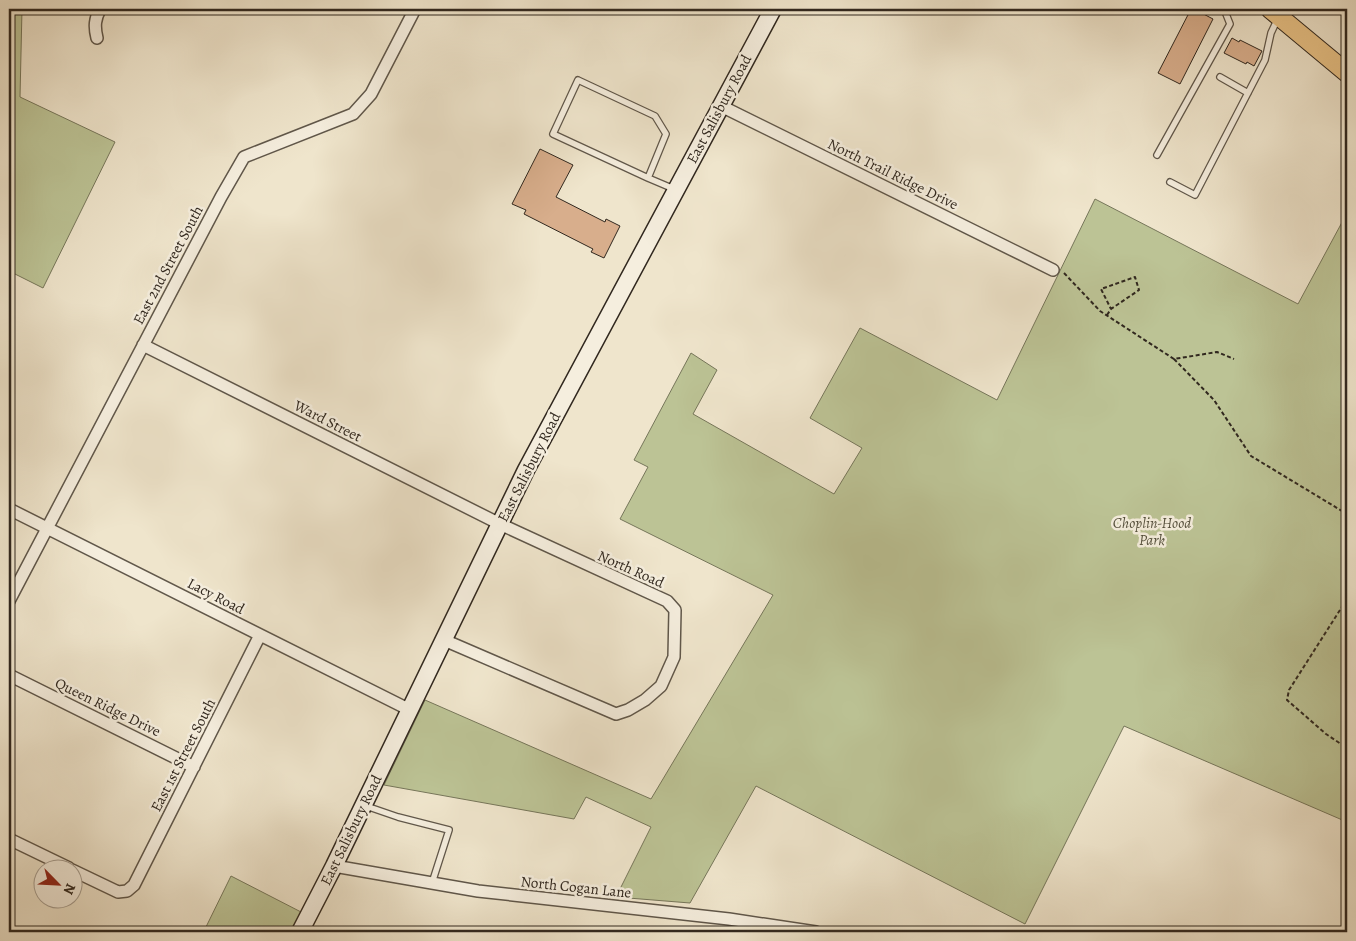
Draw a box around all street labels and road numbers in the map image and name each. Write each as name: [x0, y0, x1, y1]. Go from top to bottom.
street label: East Salisbury Road: [682, 50, 757, 167]
street label: North Trail Ridge Drive: [824, 134, 962, 214]
street label: East 2nd Street South: [128, 202, 208, 328]
street label: Ward Street: [290, 395, 365, 447]
street label: East Salisbury Road: [493, 408, 566, 525]
street label: North Road: [595, 545, 668, 593]
street label: Lacy Road: [184, 573, 249, 619]
street label: Queen Ridge Drive: [52, 673, 164, 741]
street label: East 1st Street South: [146, 695, 220, 815]
street label: East Salisbury Road: [316, 771, 387, 889]
street label: North Cogan Lane: [520, 871, 633, 903]

